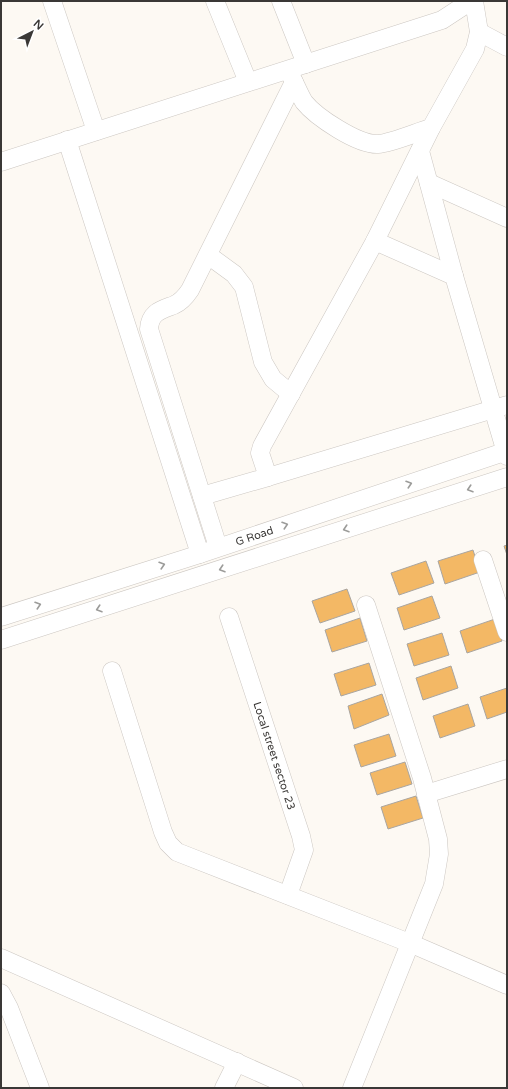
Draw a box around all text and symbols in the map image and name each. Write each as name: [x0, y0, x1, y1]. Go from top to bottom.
north arrow: [12, 12, 52, 52]
text: N: [31, 17, 46, 33]
one-way arrow: [405, 480, 412, 489]
one-way arrow: [467, 484, 474, 493]
one-way arrow: [282, 521, 289, 529]
street label: G Road: [234, 523, 275, 548]
one-way arrow: [343, 524, 350, 533]
one-way arrow: [158, 561, 165, 570]
one-way arrow: [219, 564, 226, 573]
one-way arrow: [34, 601, 41, 610]
one-way arrow: [95, 604, 102, 613]
street label: Local street sector 23: [251, 700, 298, 811]

